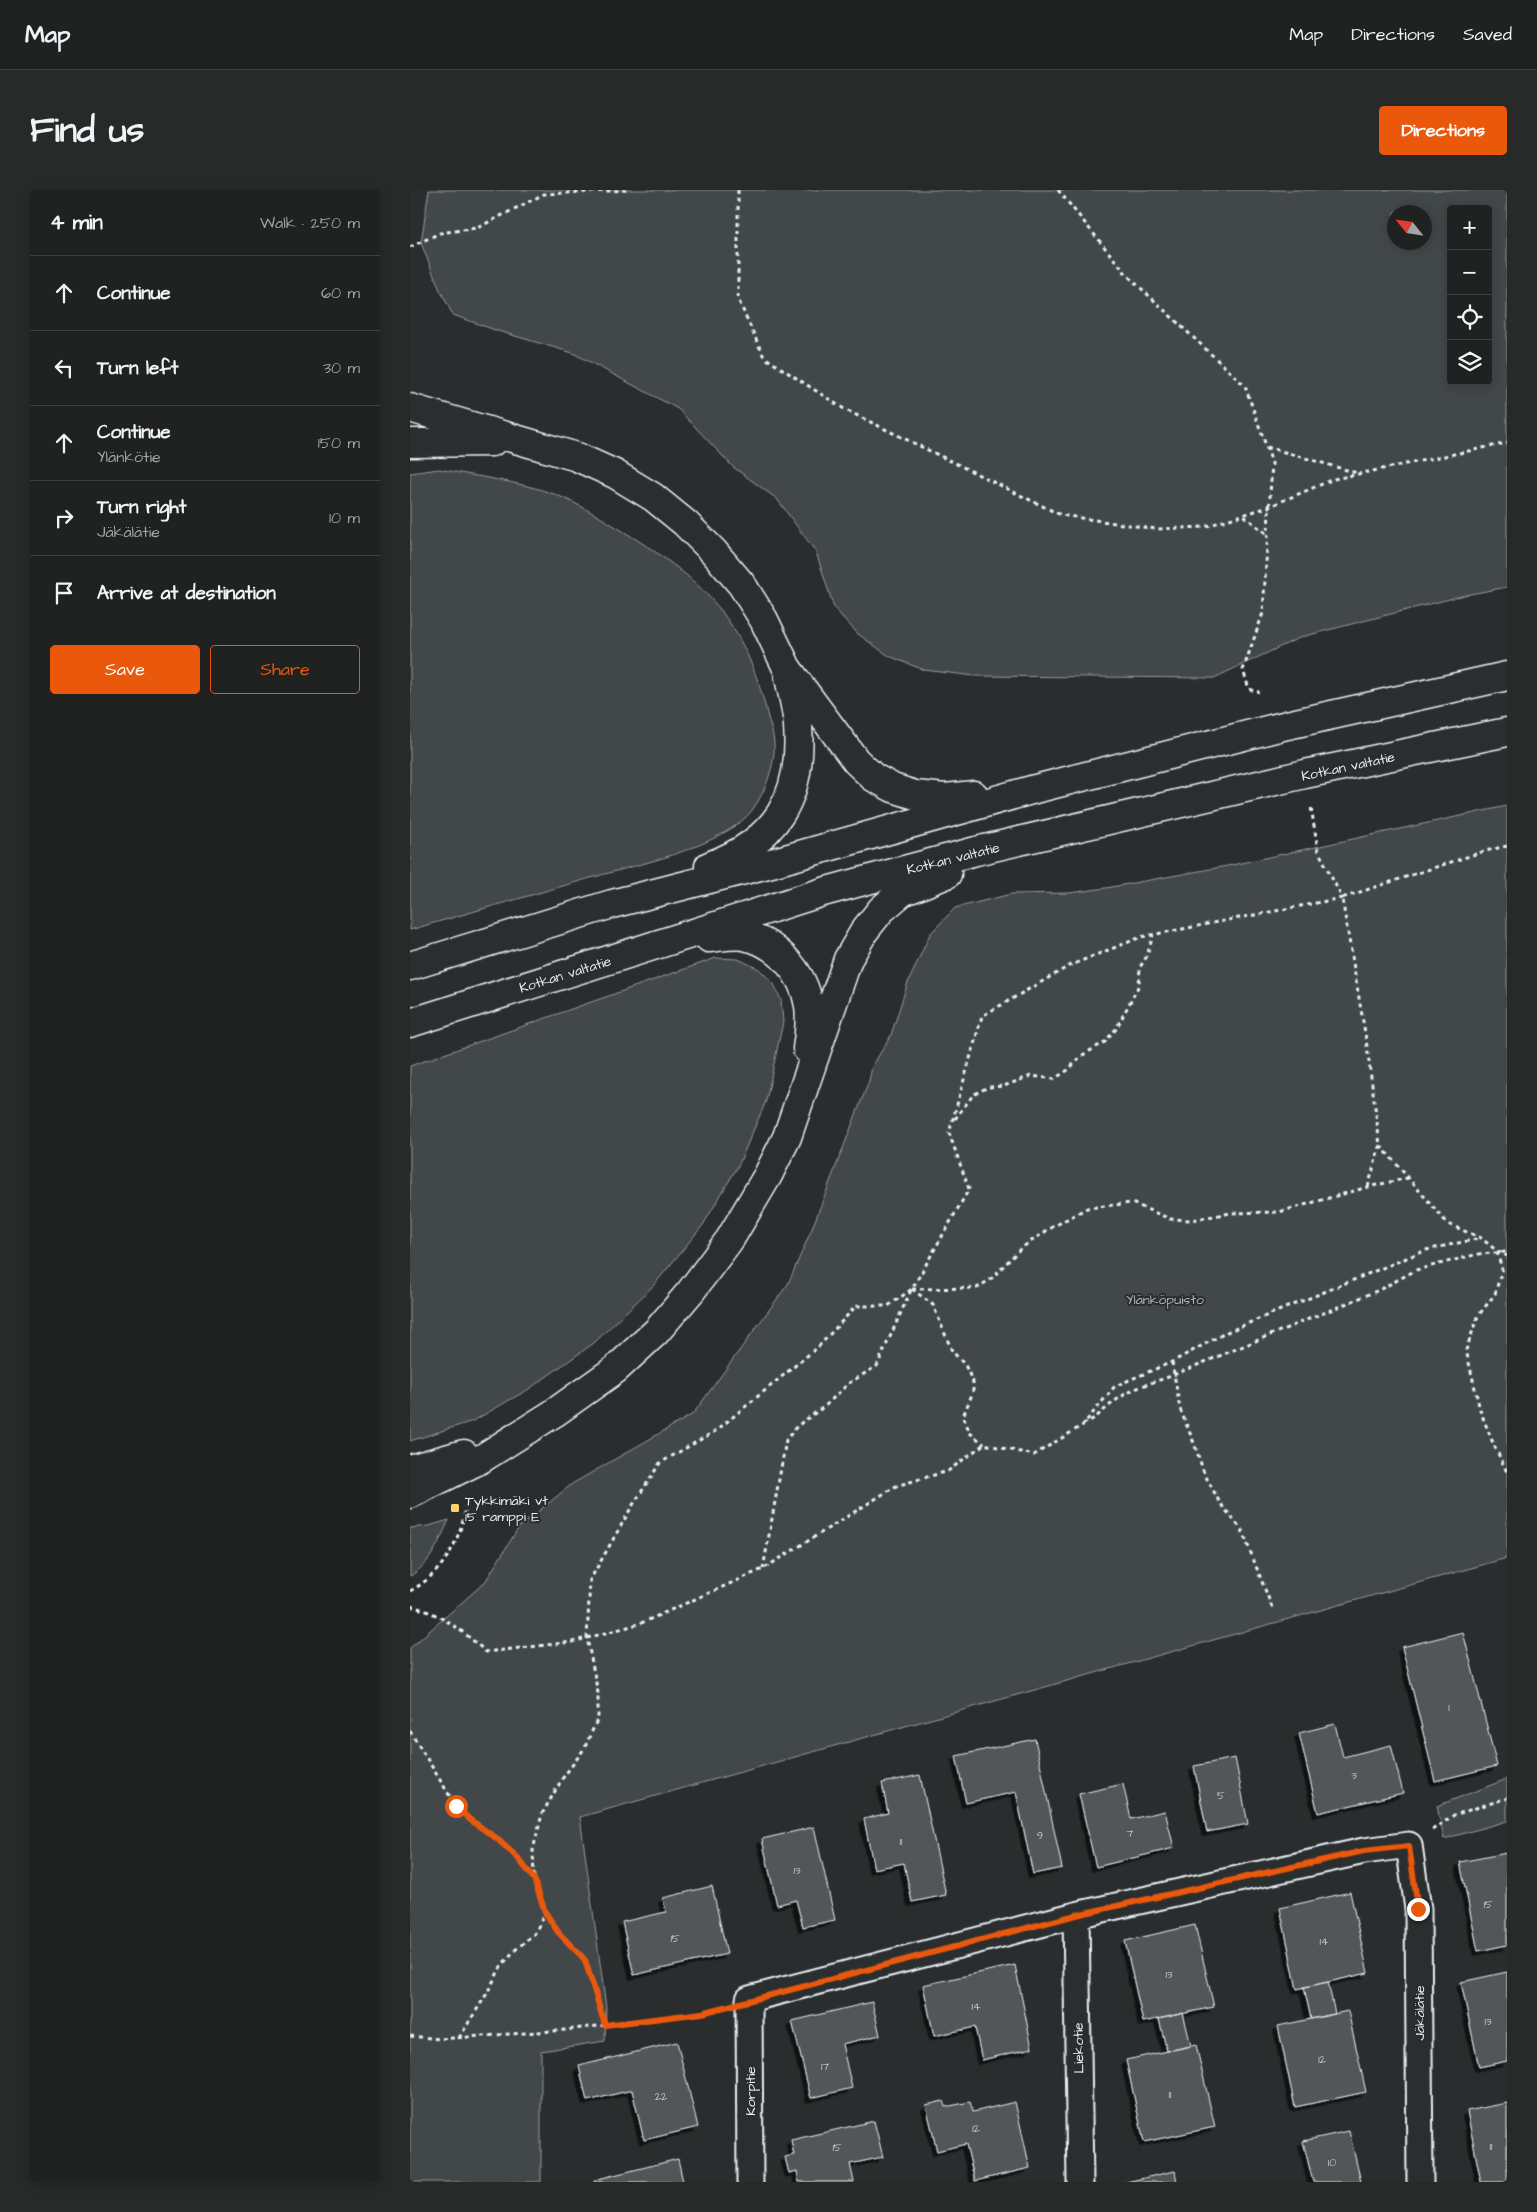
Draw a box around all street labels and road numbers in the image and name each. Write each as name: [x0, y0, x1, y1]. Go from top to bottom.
street label: Kotkan valtatie: [1300, 747, 1397, 787]
street label: Kotkan valtatie: [905, 838, 1002, 880]
street label: Kotkan valtatie: [517, 951, 614, 998]
street label: Jäkälätie: [1410, 1985, 1430, 2040]
street label: Liekotie: [1069, 2022, 1089, 2074]
street label: Korpitie: [741, 2066, 761, 2116]

